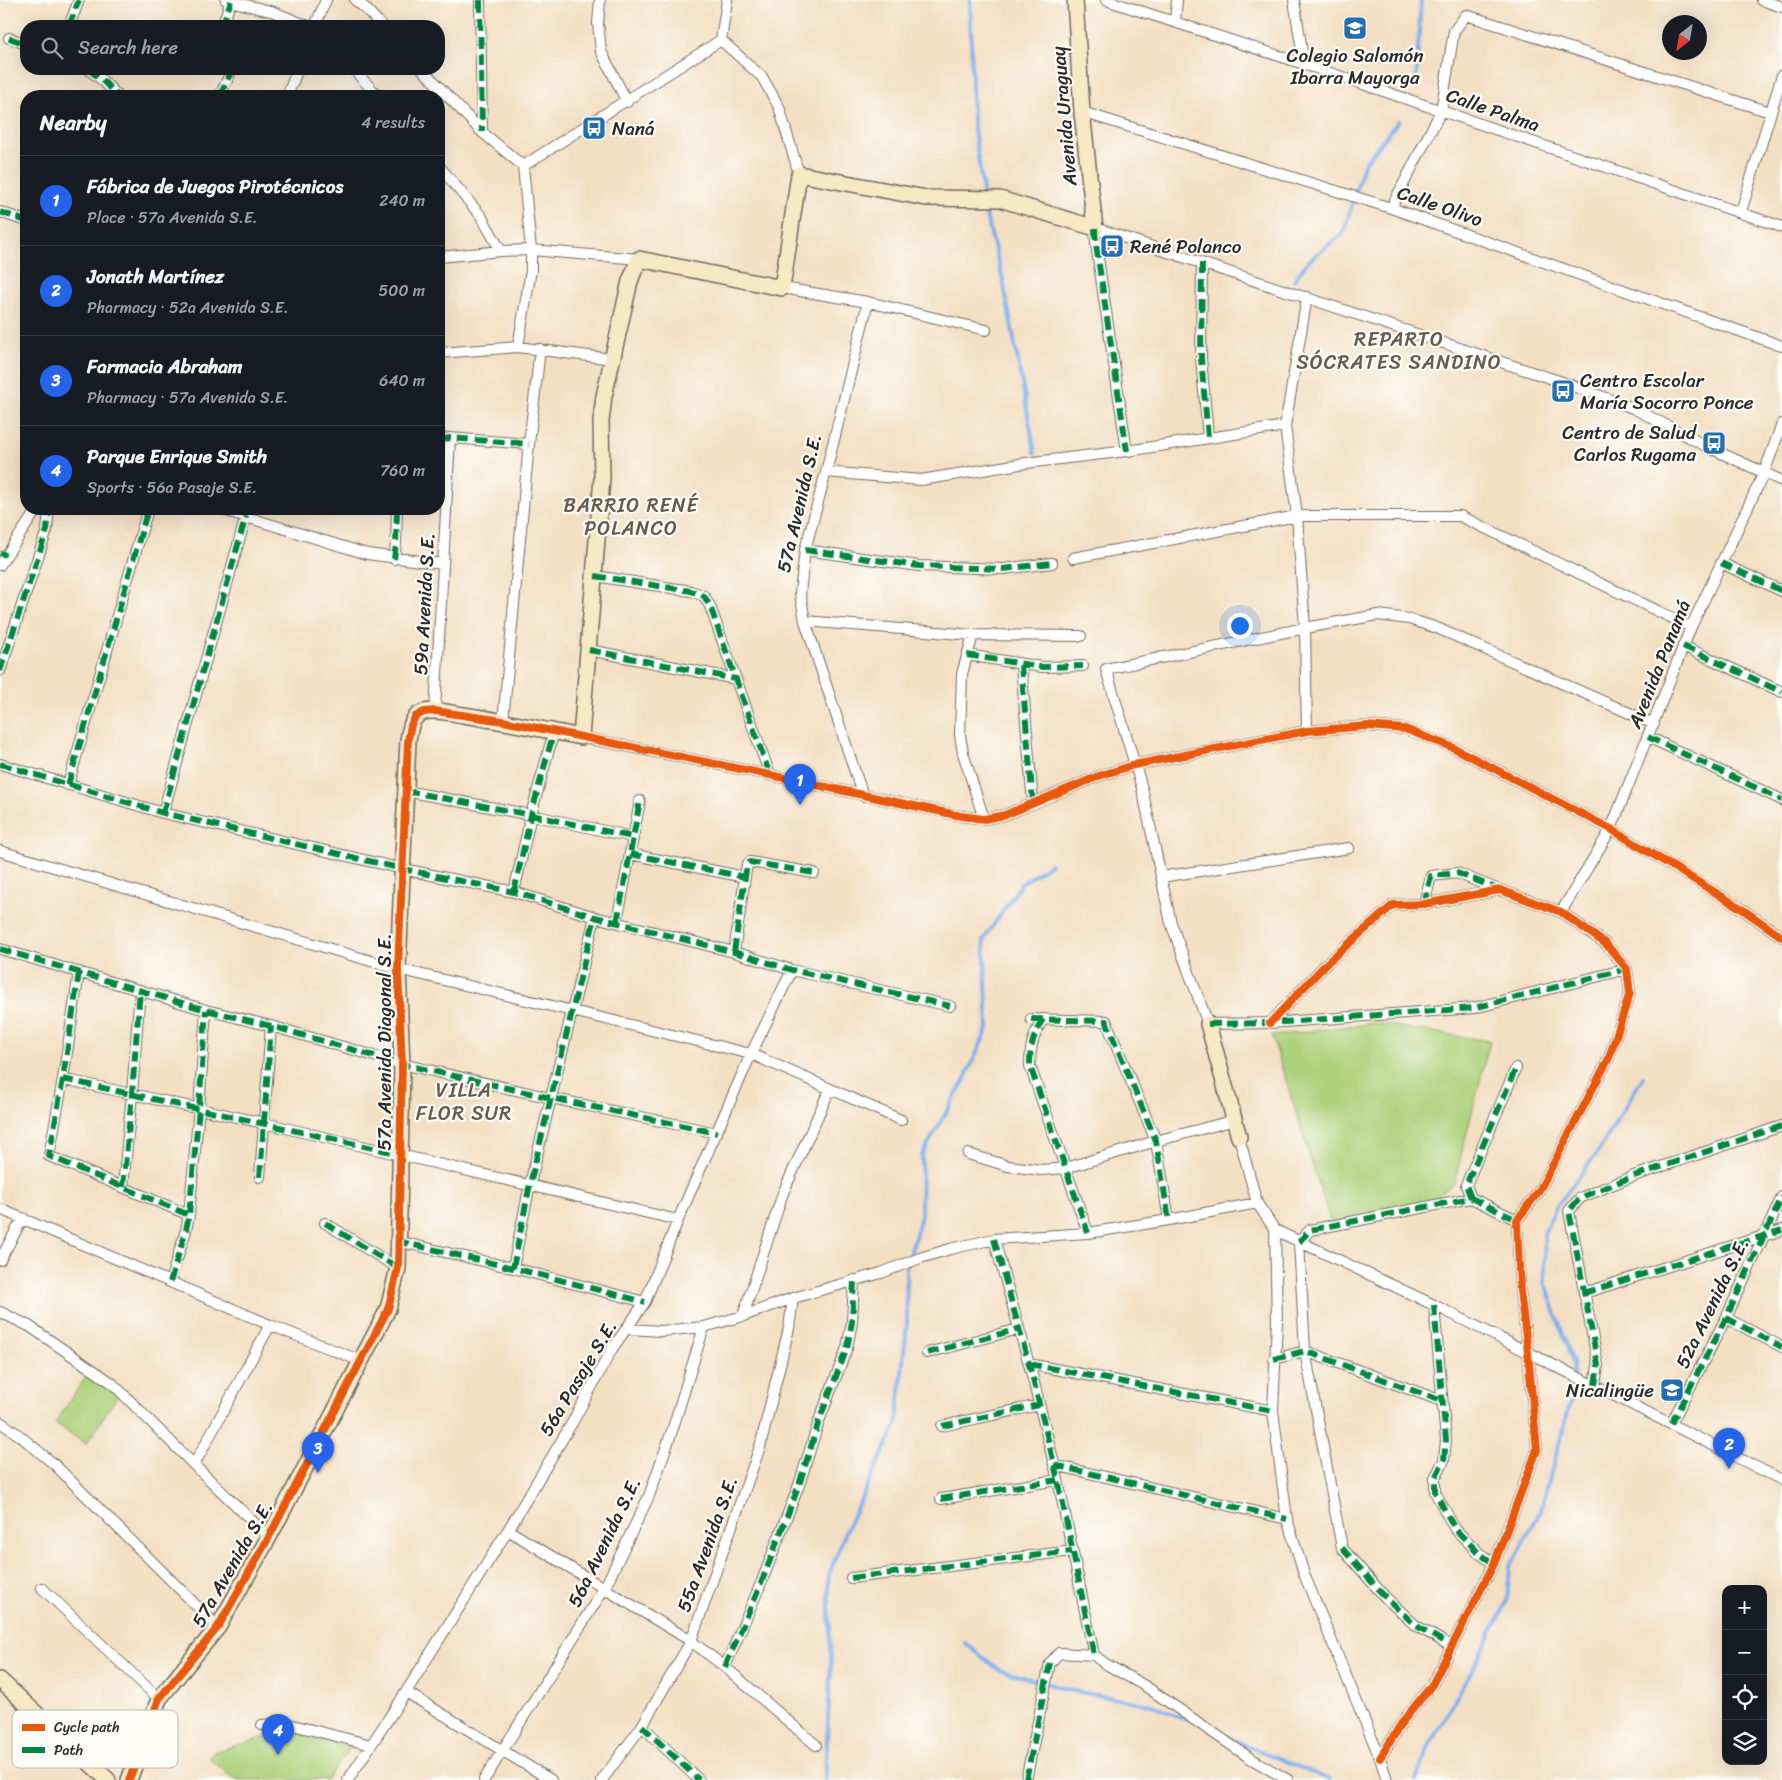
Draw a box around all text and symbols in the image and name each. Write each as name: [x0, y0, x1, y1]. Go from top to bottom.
school or university icon: Colegio Salomón Ibarra Mayorga: [1342, 15, 1368, 41]
north arrow: [1662, 15, 1707, 60]
search box: [20, 20, 445, 75]
text: Search here: [78, 31, 178, 64]
icon: search: [38, 34, 66, 62]
place label: Colegio Salomón Ibarra Mayorga: [1287, 39, 1423, 94]
street label: Avenida Uraguay: [1041, 45, 1087, 188]
street label: Calle Palma: [1442, 79, 1545, 142]
text: Nearby: [40, 104, 106, 142]
text: 4 results: [361, 108, 425, 137]
place label: Naná: [612, 112, 655, 145]
bus stop icon: Naná: [581, 115, 607, 141]
text: Fábrica de Juegos Pirotécnicos: [87, 170, 343, 203]
street label: Calle Olivo: [1393, 176, 1487, 236]
text: 1: [53, 186, 59, 215]
text: 240 m: [379, 186, 425, 215]
text: Place · 57a Avenida S.E.: [87, 203, 258, 232]
place label: René Polanco: [1130, 230, 1242, 263]
bus stop icon: René Polanco: [1099, 233, 1125, 259]
text: Jonath Martínez: [87, 260, 224, 293]
text: 2: [51, 276, 61, 305]
text: 500 m: [379, 276, 425, 305]
text: Pharmacy · 52a Avenida S.E.: [87, 293, 289, 322]
district label: REPARTO SÓCRATES SANDINO: [1296, 322, 1502, 380]
text: Farmacia Abraham: [87, 350, 242, 383]
place label: Centro Escolar María Socorro Ponce: [1580, 364, 1754, 419]
text: 3: [52, 366, 60, 395]
text: 640 m: [379, 366, 425, 395]
bus stop icon: Centro Escolar María Socorro Ponce: [1550, 378, 1576, 404]
text: Pharmacy · 57a Avenida S.E.: [87, 383, 288, 412]
place label: Centro de Salud Carlos Rugama: [1562, 416, 1698, 471]
street label: 57a Avenida S.E.: [767, 430, 831, 576]
bus stop icon: Centro de Salud Carlos Rugama: [1701, 430, 1727, 456]
text: Parque Enrique Smith: [87, 440, 267, 473]
text: 4: [51, 456, 61, 485]
text: 760 m: [380, 456, 425, 485]
text: Sports · 56a Pasaje S.E.: [87, 473, 257, 502]
district label: BARRIO RENÉ POLANCO: [563, 488, 700, 546]
street label: 59a Avenida S.E.: [404, 532, 444, 676]
street label: Avenida Panamá: [1618, 594, 1700, 734]
your location: [1227, 613, 1253, 639]
pin: 1: [784, 764, 816, 805]
street label: 57a Avenida Diagonal S.E.: [368, 933, 401, 1151]
district label: VILLA FLOR SUR: [416, 1073, 512, 1131]
street label: 52a Avenida S.E.: [1666, 1232, 1758, 1374]
street label: 56a Pasaje S.E.: [530, 1313, 626, 1443]
place label: Nicalingüe: [1566, 1374, 1654, 1407]
school or university icon: Nicalingüe: [1659, 1377, 1685, 1403]
pin: 2: [1713, 1428, 1745, 1469]
pin: 3: [302, 1432, 334, 1473]
street label: 56a Avenida S.E.: [558, 1471, 650, 1613]
street label: 55a Avenida S.E.: [667, 1471, 747, 1617]
street label: 57a Avenida S.E.: [182, 1494, 282, 1634]
map controls: [1722, 1585, 1767, 1765]
button: +: [1722, 1585, 1767, 1630]
button: −: [1722, 1630, 1767, 1675]
button: locate: [1722, 1675, 1767, 1720]
legend: [12, 1710, 178, 1768]
pin: 4: [262, 1714, 294, 1755]
text: Cycle path: [54, 1715, 120, 1740]
button: layers: [1722, 1720, 1767, 1765]
text: Path: [54, 1738, 83, 1763]

